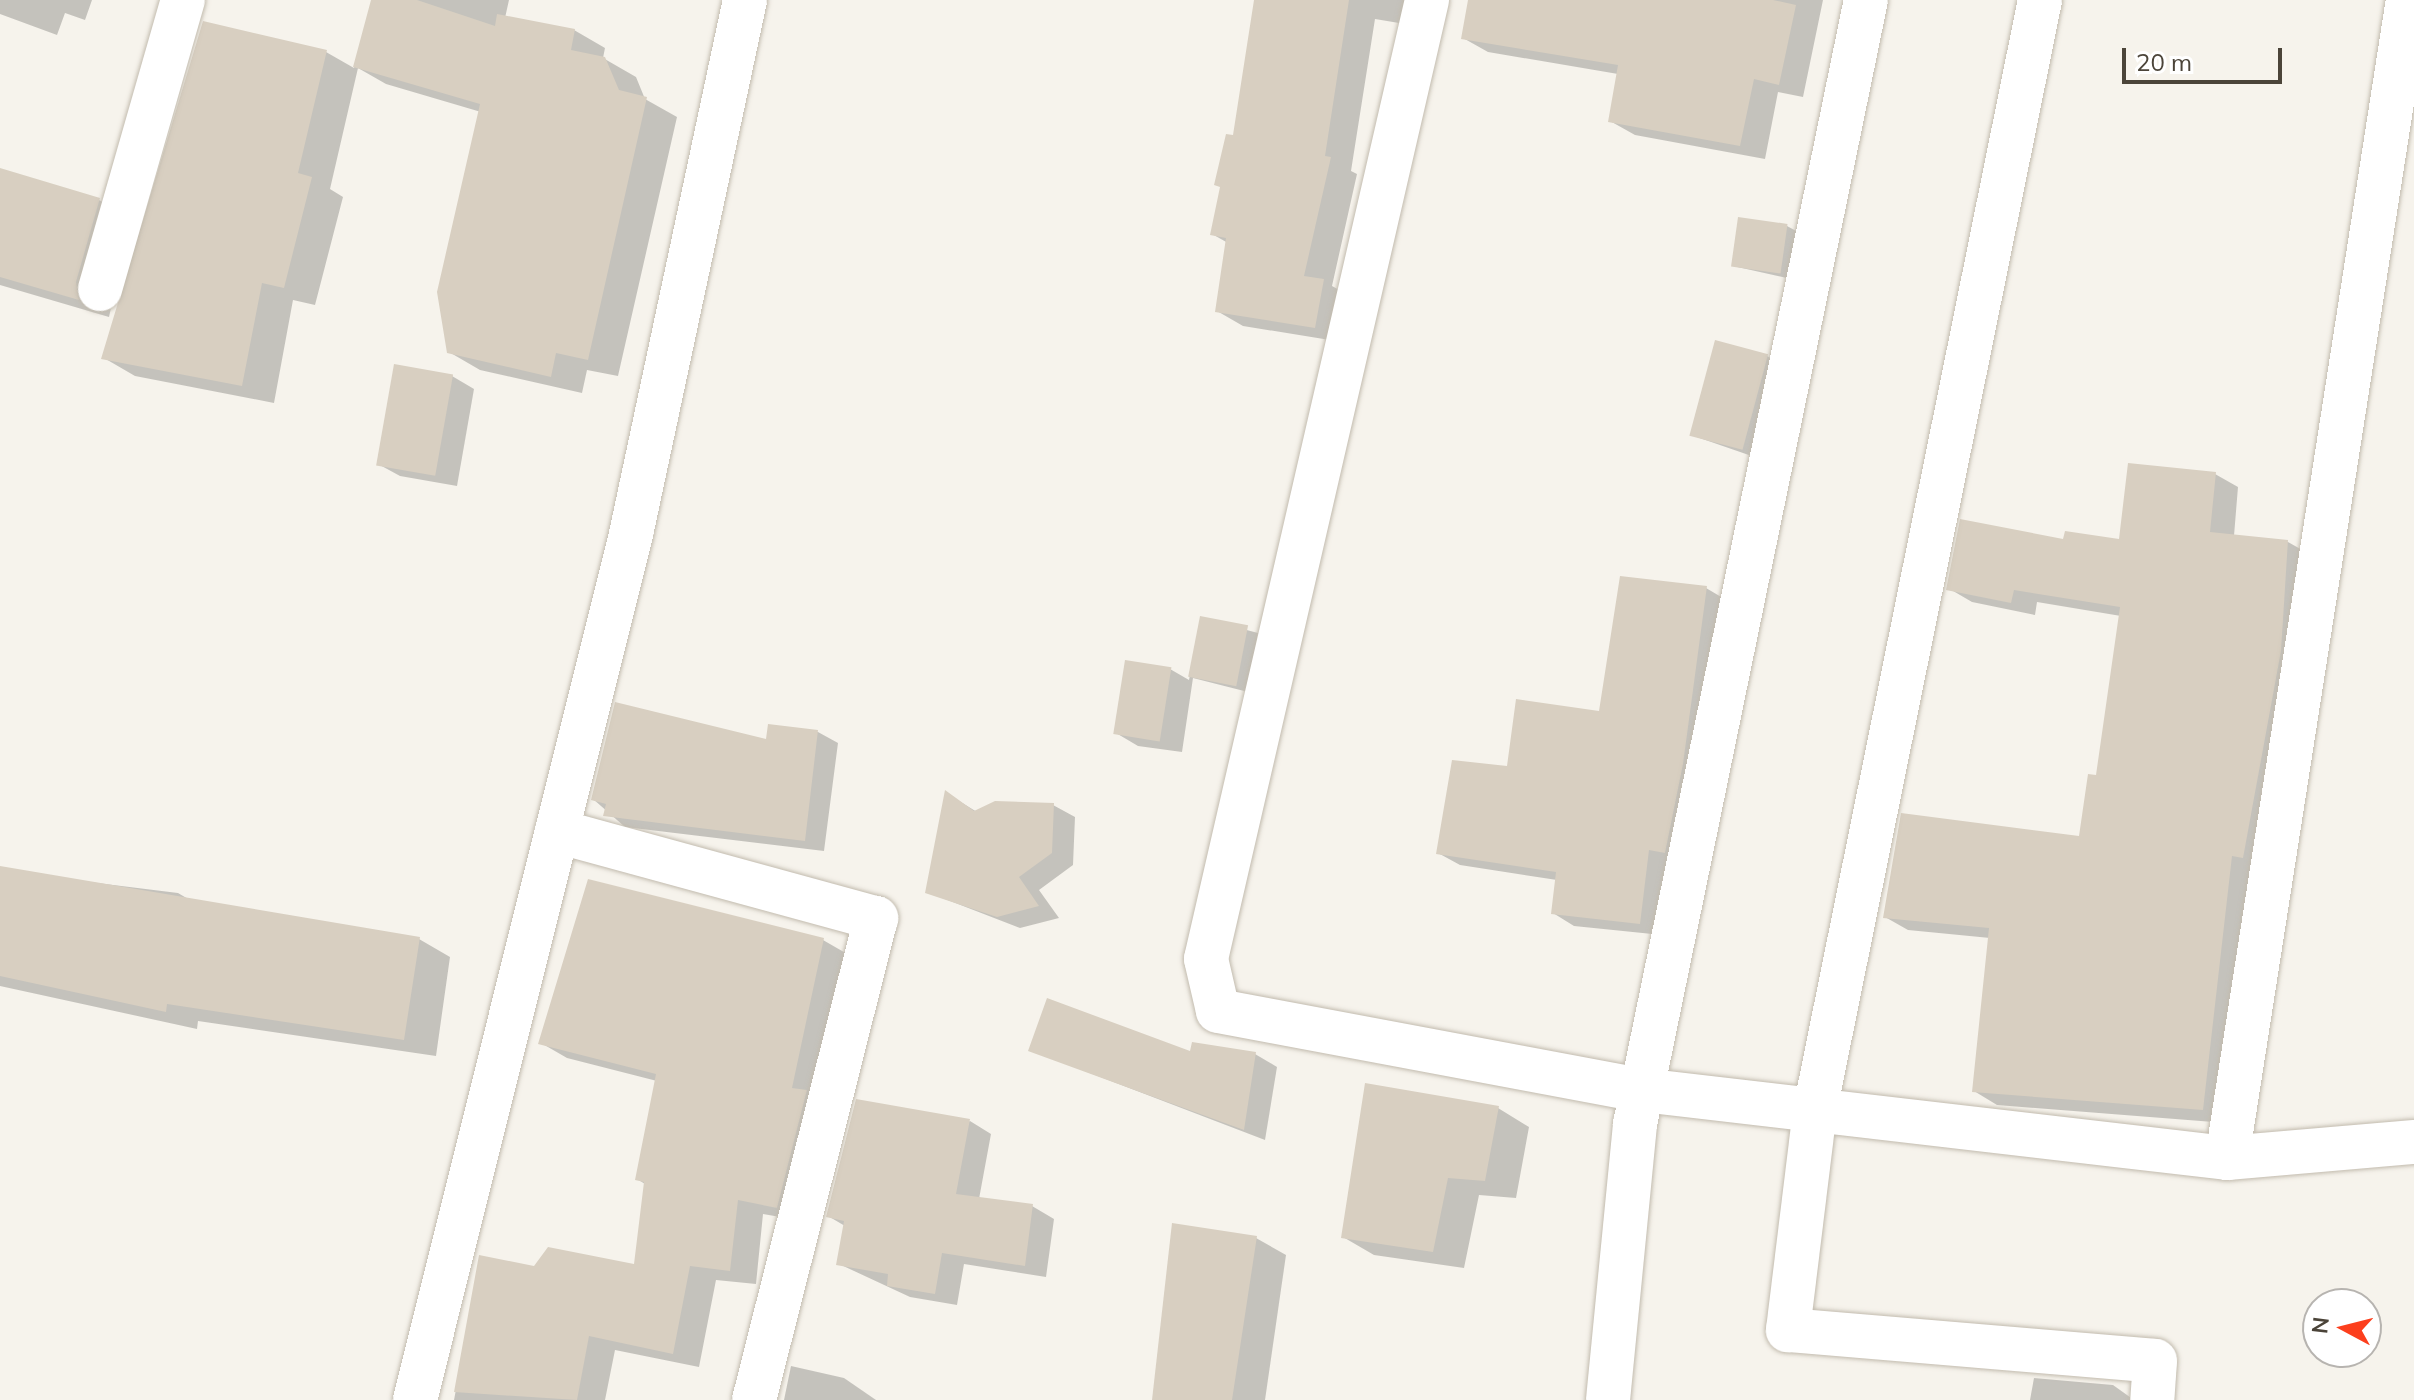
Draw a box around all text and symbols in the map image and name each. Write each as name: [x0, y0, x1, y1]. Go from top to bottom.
scale bar: [2126, 32, 2286, 82]
text: 20 m: [2136, 47, 2192, 77]
north arrow: [2302, 1288, 2382, 1368]
text: N: [2305, 1315, 2335, 1335]

